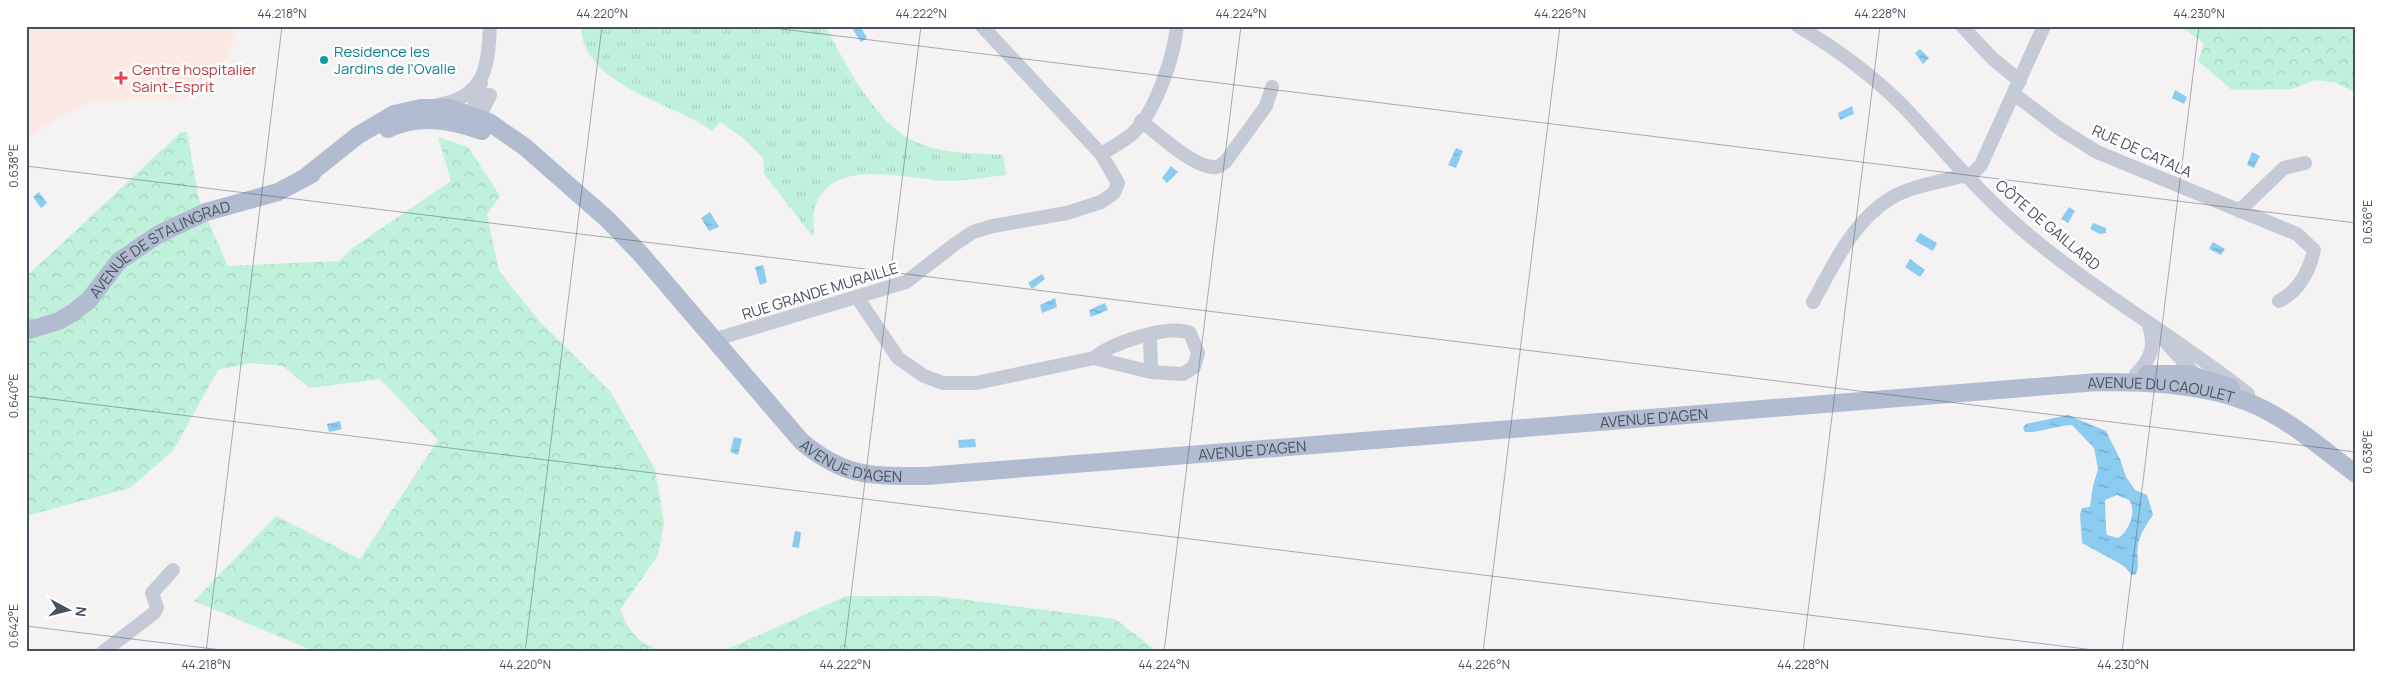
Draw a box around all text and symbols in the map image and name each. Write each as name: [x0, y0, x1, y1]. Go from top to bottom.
text: 44.218°N: [257, 5, 307, 22]
text: 44.220°N: [576, 5, 628, 22]
text: 44.222°N: [895, 5, 947, 22]
text: 44.224°N: [1215, 5, 1267, 22]
text: 44.226°N: [1534, 5, 1586, 22]
text: 44.228°N: [1854, 5, 1906, 22]
text: 44.230°N: [2173, 5, 2225, 22]
place label: Residence les Jardins de l'Ovalie: [334, 41, 456, 79]
marker: Residence les Jardins de l'Ovalie: [318, 54, 330, 66]
place label: Centre hospitalier Saint-Esprit: [132, 59, 257, 97]
marker: Centre hospitalier Saint-Esprit: [114, 71, 128, 85]
street label: RUE DE CATALA: [2089, 120, 2196, 183]
text: 0.638°E: [5, 144, 22, 188]
street label: CÔTE DE GAILLARD: [1991, 175, 2105, 275]
street label: AVENUE DE STALINGRAD: [84, 195, 233, 302]
text: 0.636°E: [2359, 200, 2376, 244]
street label: RUE GRANDE MURAILLE: [739, 257, 901, 325]
street label: AVENUE DU CAOULET: [2086, 371, 2237, 407]
text: 0.640°E: [5, 374, 22, 418]
street label: AVENUE D'AGEN: [1599, 403, 1709, 432]
text: 0.638°E: [2359, 430, 2376, 474]
street label: AVENUE D'AGEN: [796, 434, 902, 487]
street label: AVENUE D'AGEN: [1197, 435, 1307, 465]
north arrow: [42, 586, 92, 636]
text: 0.642°E: [5, 604, 22, 648]
text: N: [71, 605, 91, 618]
text: 44.218°N: [181, 656, 231, 673]
text: 44.220°N: [499, 656, 551, 673]
text: 44.222°N: [819, 656, 871, 673]
text: 44.224°N: [1138, 656, 1190, 673]
text: 44.226°N: [1458, 656, 1510, 673]
text: 44.228°N: [1777, 656, 1829, 673]
text: 44.230°N: [2097, 656, 2149, 673]

